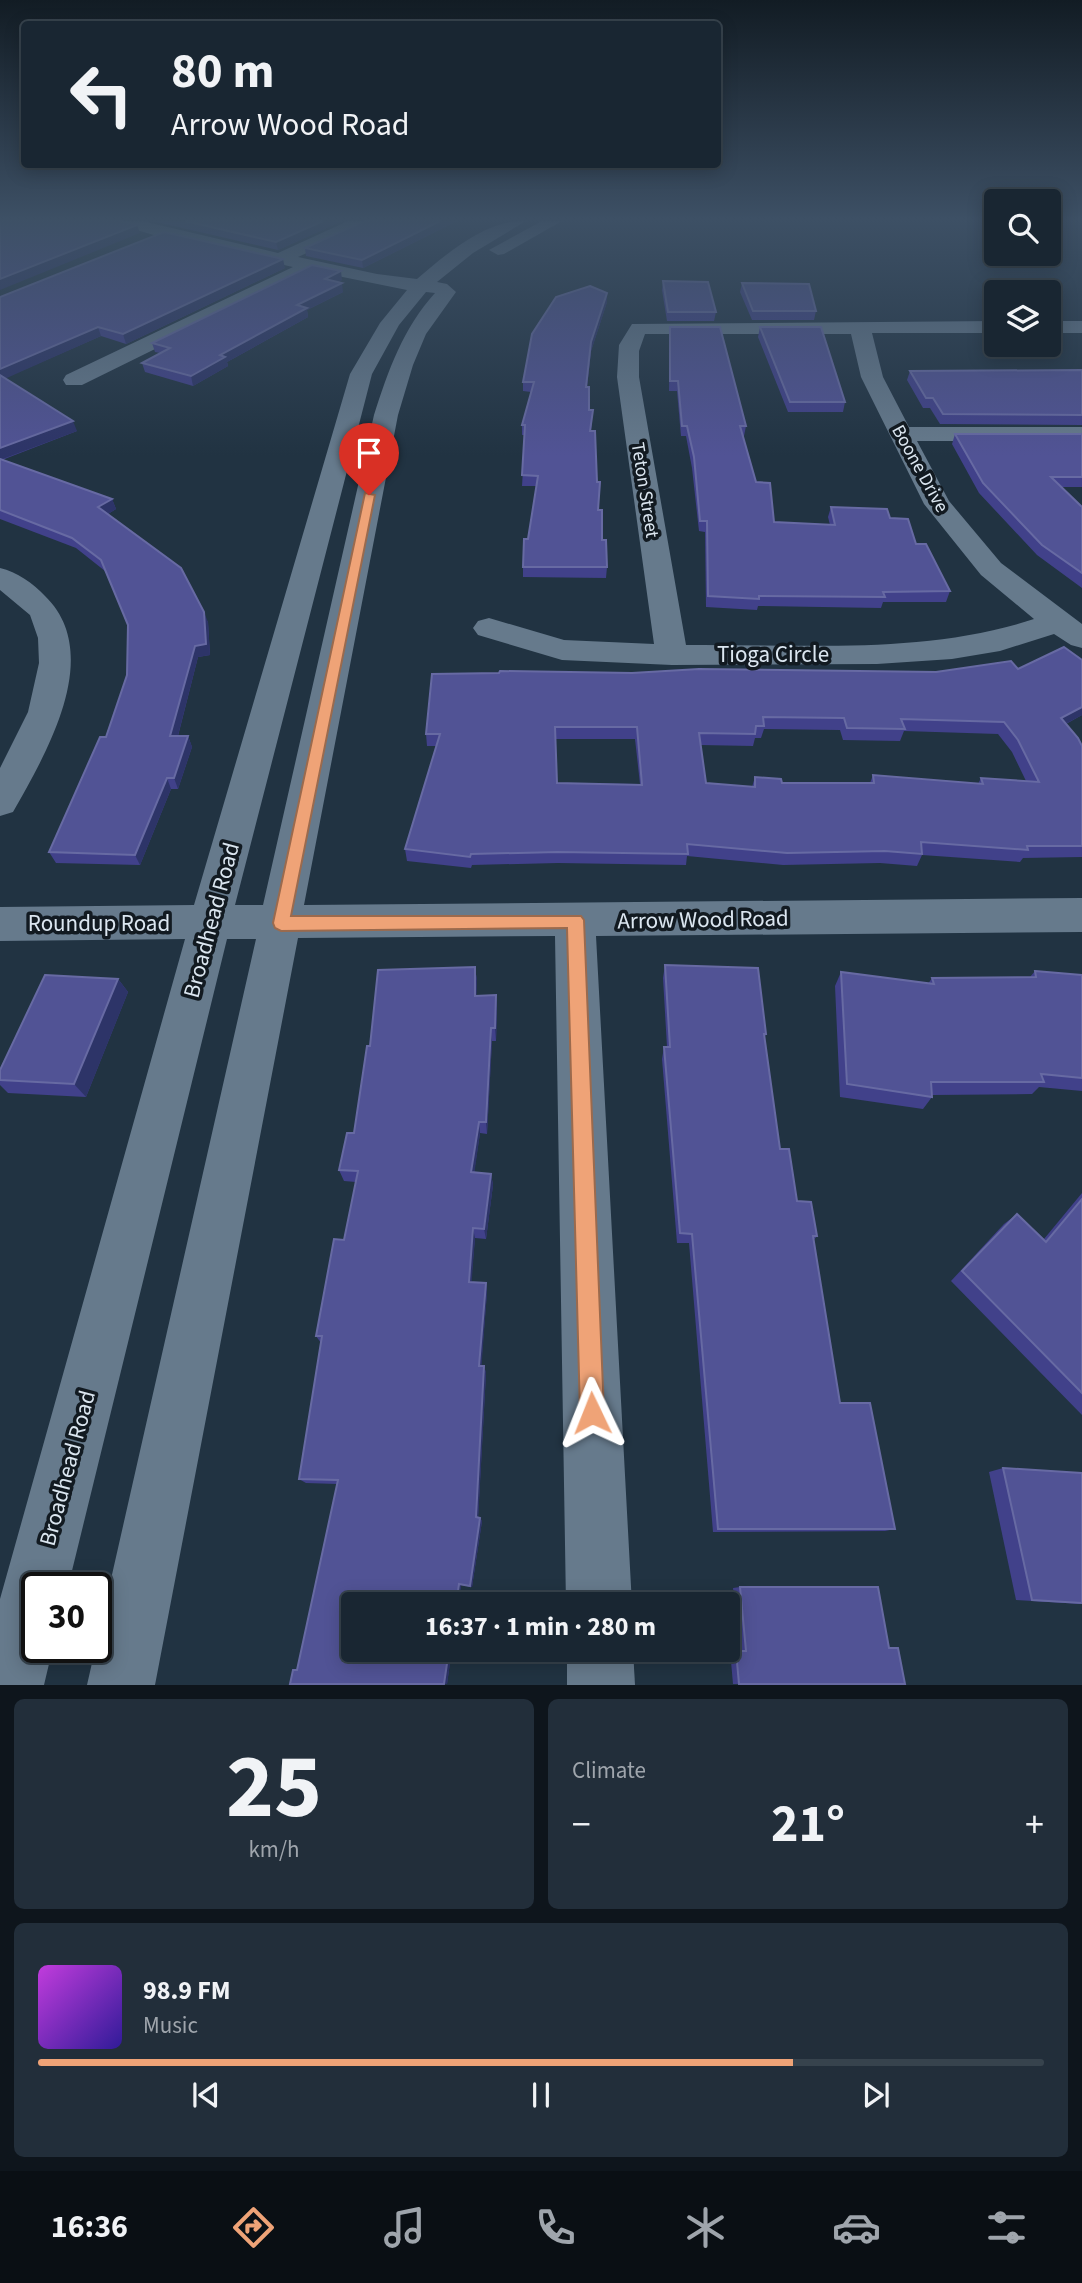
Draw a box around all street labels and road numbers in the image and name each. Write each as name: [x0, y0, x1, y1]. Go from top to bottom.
street label: Boone Drive: [884, 420, 955, 518]
street label: Teton Street: [624, 441, 665, 541]
street label: Tioga Circle: [717, 638, 829, 671]
street label: Broadhead Road: [175, 839, 248, 1002]
street label: Arrow Wood Road: [617, 902, 789, 937]
street label: Roundup Road: [28, 907, 170, 940]
street label: Broadhead Road: [31, 1387, 104, 1550]

